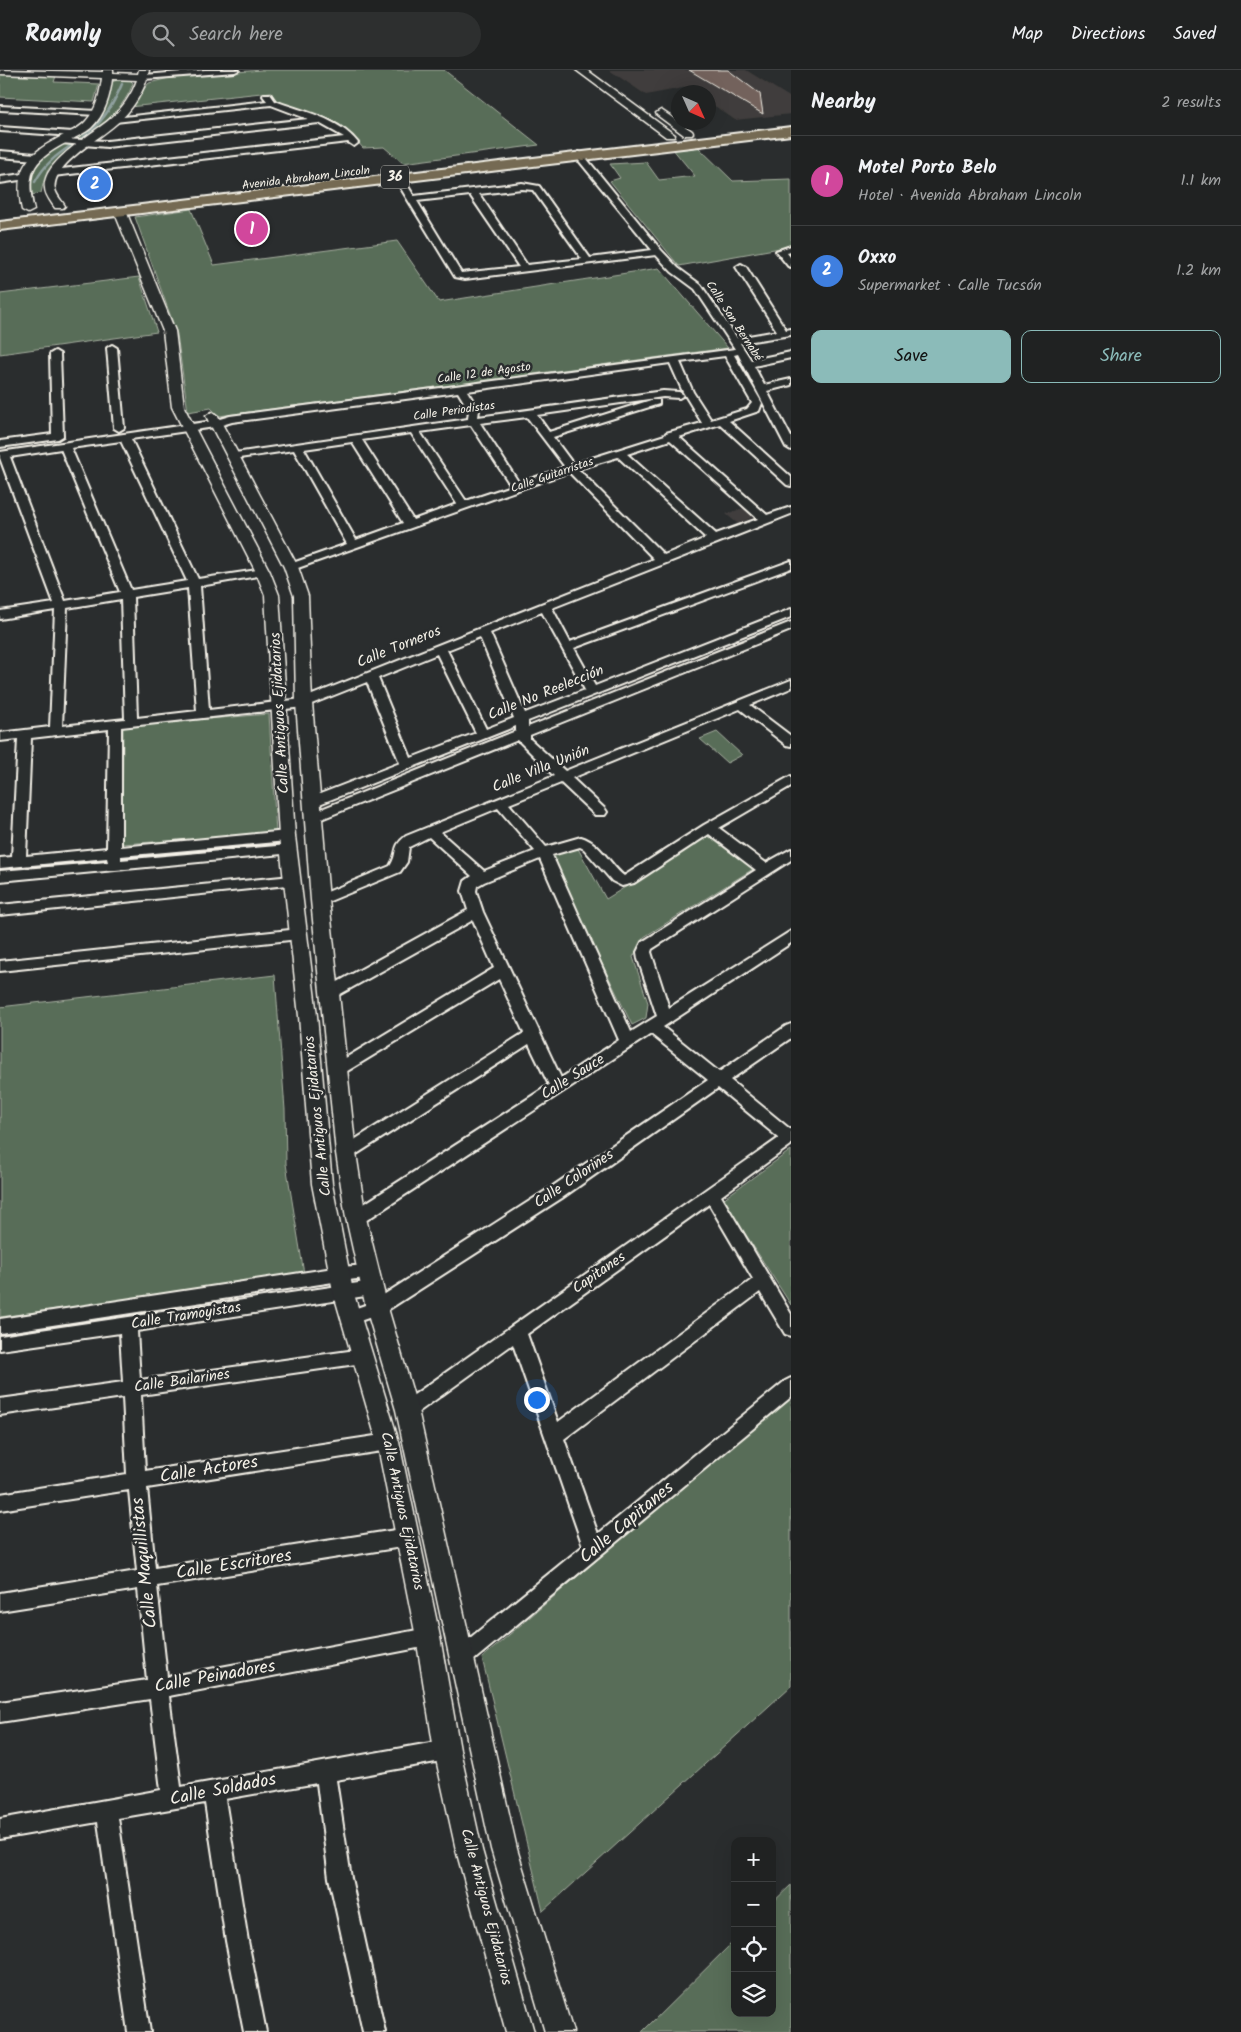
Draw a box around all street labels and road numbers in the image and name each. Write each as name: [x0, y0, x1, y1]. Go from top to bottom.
street label: Avenida Abraham Lincoln: [241, 161, 371, 195]
road number: 36: [381, 165, 409, 188]
street label: Calle San Bernabé: [701, 277, 768, 366]
street label: Calle 12 de Agosto: [436, 357, 532, 389]
street label: Calle Periodistas: [412, 396, 496, 426]
street label: Calle Guitarristas: [508, 452, 596, 498]
street label: Calle Torneros: [353, 619, 445, 675]
street label: Calle Antiguos Ejidatarios: [264, 631, 296, 794]
street label: Calle No Reelección: [484, 659, 608, 727]
street label: Calle Villa Unión: [489, 739, 593, 799]
street label: Calle Antiguos Ejidatarios: [298, 1034, 338, 1198]
street label: Calle Sauce: [536, 1048, 610, 1106]
street label: Calle Colorines: [529, 1143, 619, 1215]
street label: Capitanes: [567, 1245, 631, 1300]
street label: Calle Tramoyistas: [129, 1295, 243, 1337]
street label: Calle Bailarines: [132, 1362, 232, 1400]
street label: Calle Antiguos Ejidatarios: [373, 1430, 431, 1593]
street label: Calle Actores: [158, 1448, 261, 1492]
street label: Calle Capitanes: [573, 1474, 681, 1571]
street label: Calle Maquillistas: [124, 1496, 166, 1630]
street label: Calle Escritores: [174, 1542, 294, 1588]
street label: Calle Peinadores: [152, 1652, 278, 1702]
street label: Calle Soldados: [167, 1765, 279, 1815]
street label: Calle Antiguos Ejidatarios: [454, 1826, 519, 1989]

